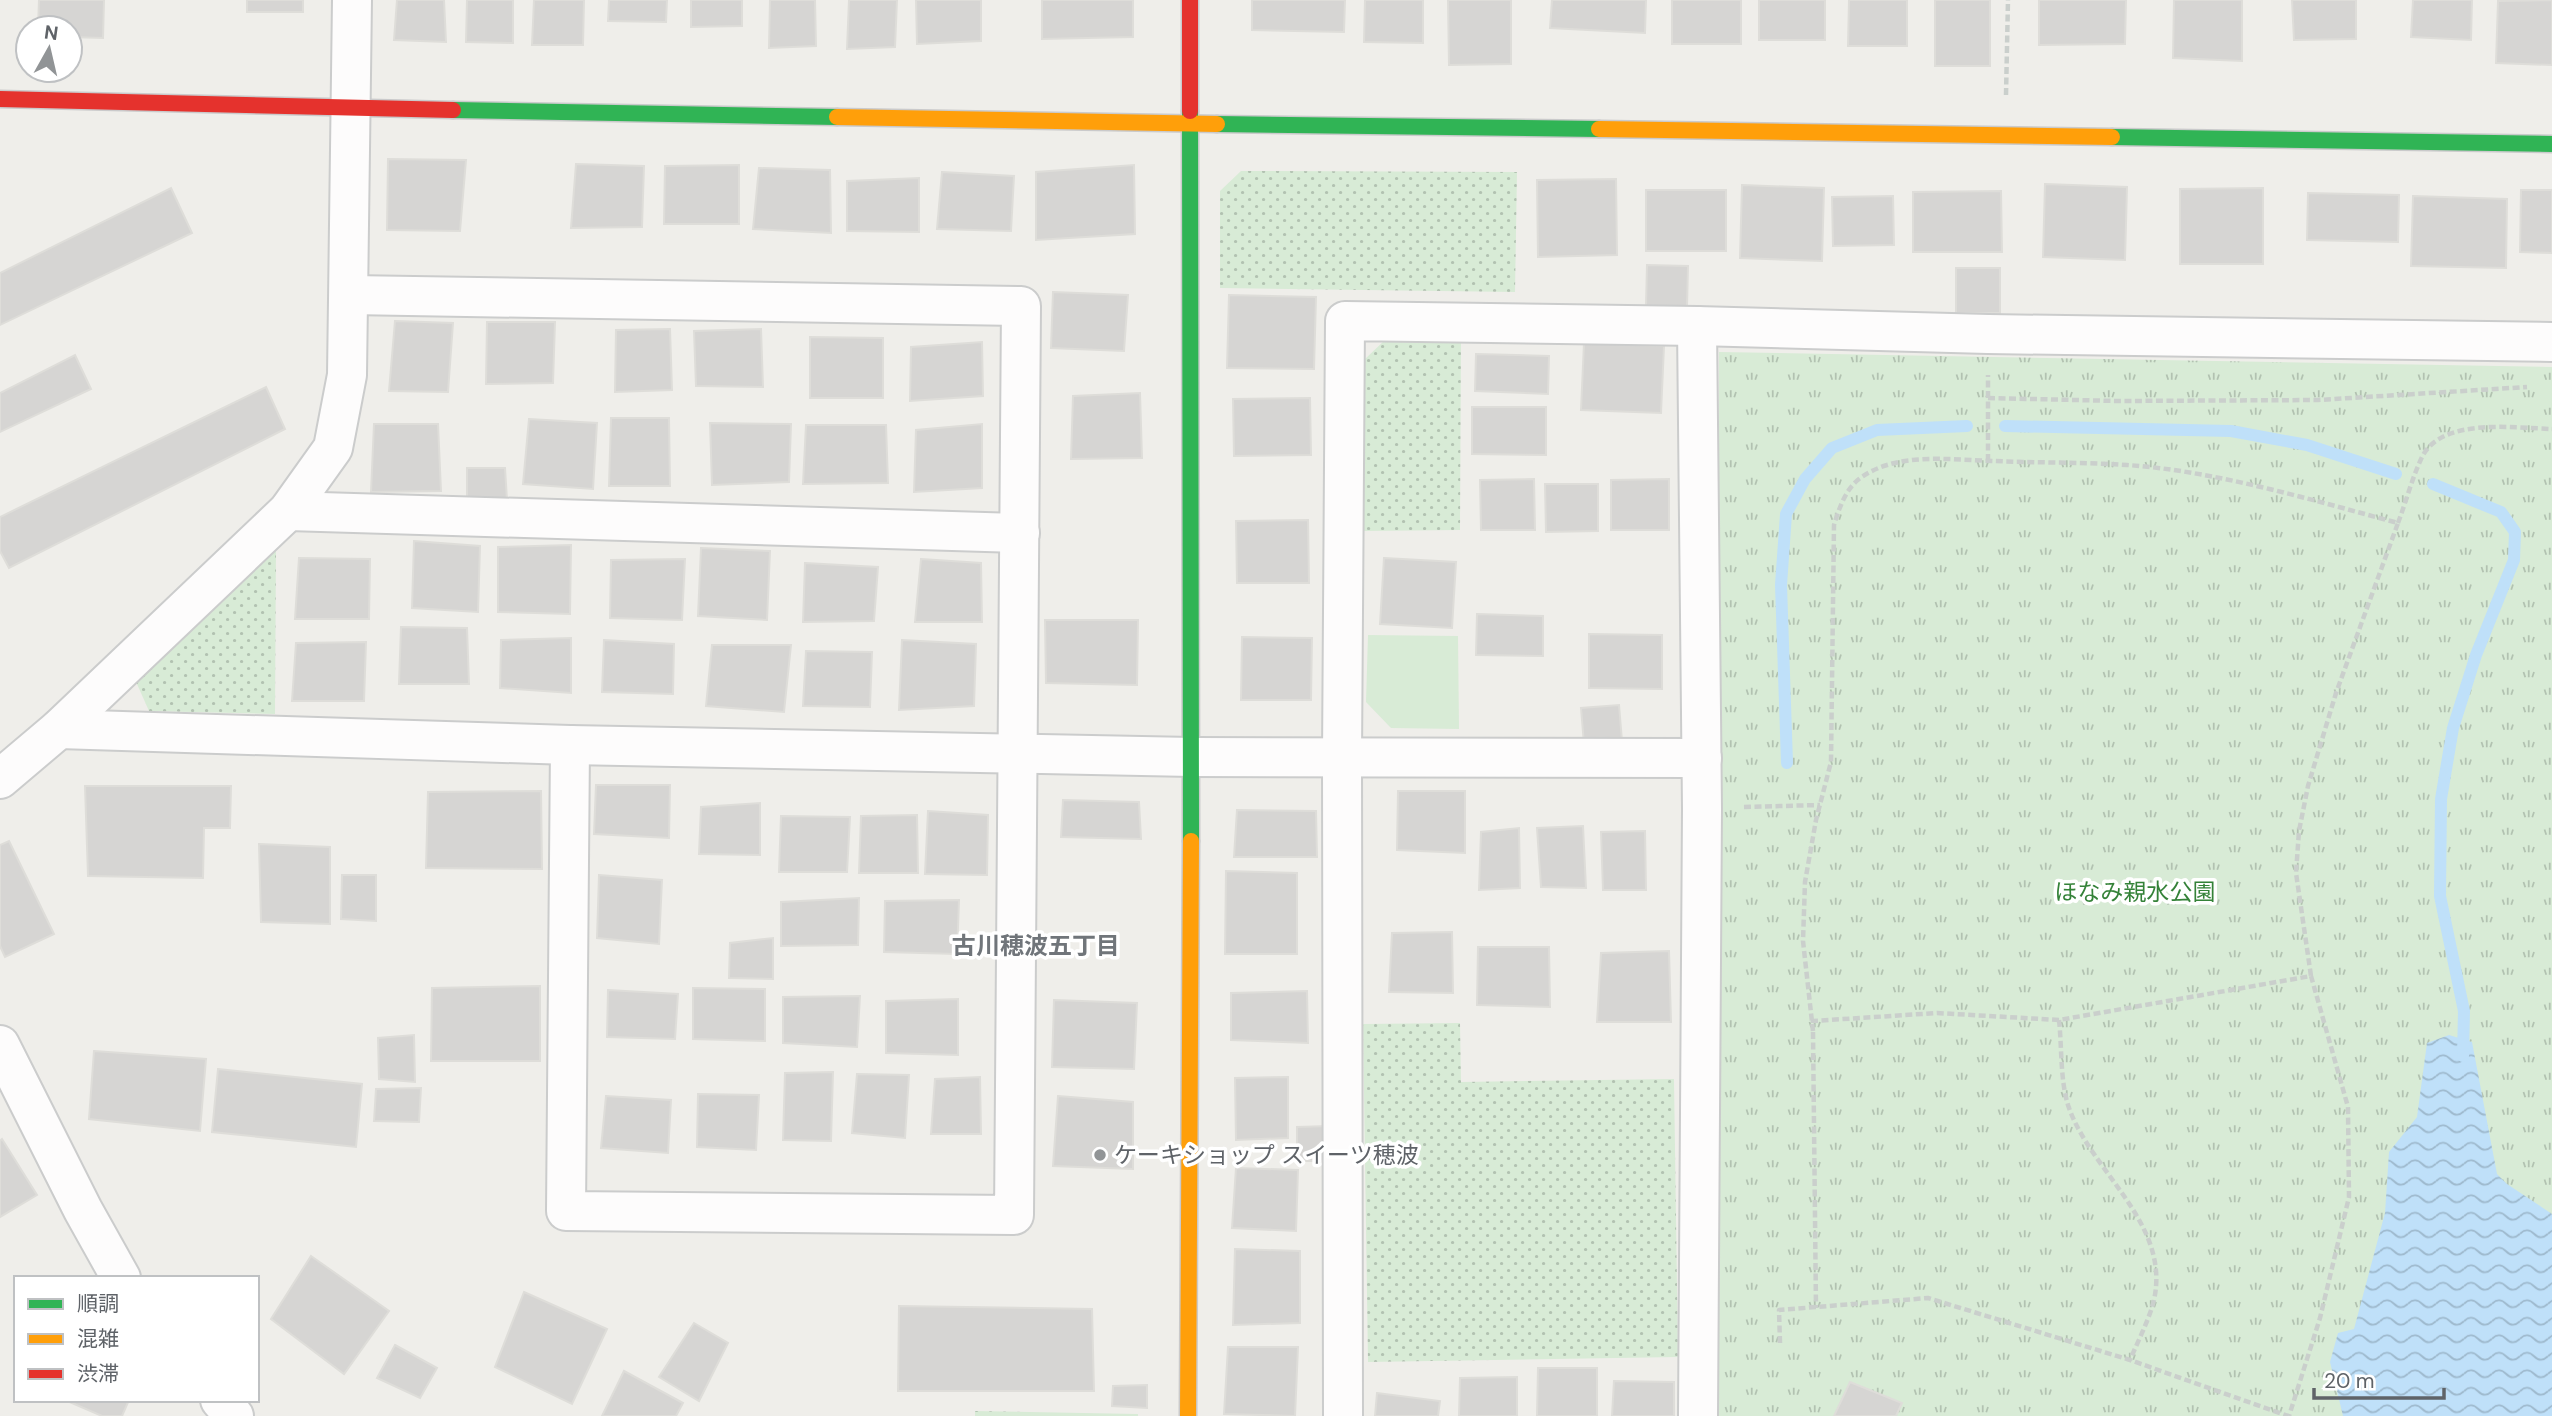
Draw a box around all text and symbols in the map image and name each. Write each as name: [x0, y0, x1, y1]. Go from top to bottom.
north arrow: [14, 14, 84, 84]
text: N: [43, 19, 60, 46]
park label: ほなみ親水公園: [2055, 877, 2216, 907]
district label: 古川穂波五丁目: [952, 930, 1120, 961]
place label: ケーキショップ スイーツ穂波: [1114, 1140, 1419, 1170]
marker: ケーキショップ スイーツ穂波: [1092, 1147, 1108, 1163]
legend: [14, 1276, 259, 1402]
text: 順調: [77, 1290, 119, 1318]
text: 混雑: [77, 1325, 119, 1353]
scale bar: [2314, 1356, 2444, 1400]
text: 渋滞: [77, 1360, 119, 1388]
text: 20 m: [2324, 1367, 2375, 1395]

